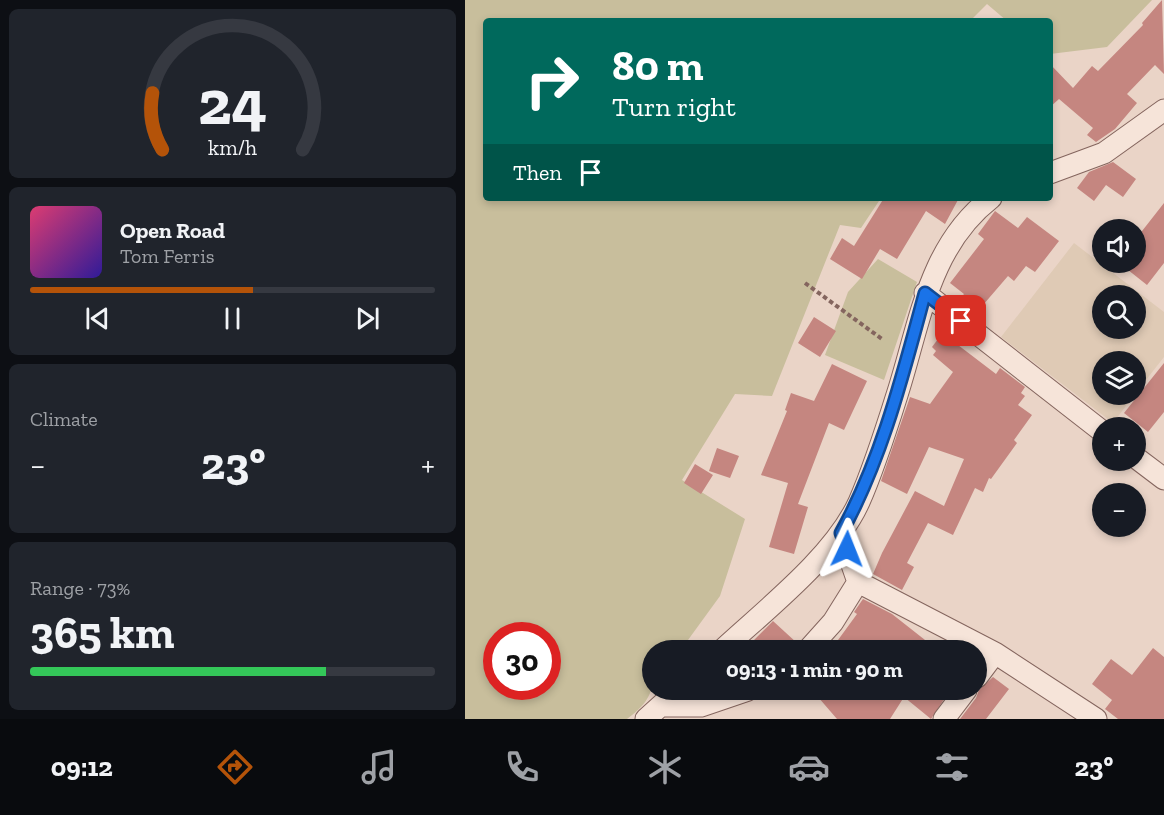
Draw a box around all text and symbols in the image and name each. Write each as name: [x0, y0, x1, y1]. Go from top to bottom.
text: 80 m: [612, 40, 703, 91]
icon: right: [513, 42, 591, 120]
text: 24: [198, 65, 267, 140]
text: Turn right: [612, 91, 736, 123]
text: km/h: [208, 136, 257, 161]
icon: arrive: [574, 156, 607, 189]
text: Then: [513, 159, 562, 186]
text: Open Road: [120, 217, 225, 244]
map controls: [1092, 219, 1146, 537]
button: sound: [1092, 219, 1146, 273]
text: Tom Ferris: [120, 244, 215, 268]
button: search: [1092, 285, 1146, 339]
pin: [935, 295, 986, 346]
icon: previous: [81, 302, 114, 335]
icon: pause: [216, 302, 249, 335]
icon: next: [351, 302, 384, 335]
icon: arrive: [944, 304, 977, 337]
button: layers: [1092, 351, 1146, 405]
text: Climate: [30, 407, 98, 431]
button: +: [1092, 417, 1146, 471]
text: 23°: [201, 437, 266, 491]
text: −: [30, 445, 45, 484]
text: +: [421, 445, 435, 484]
button: −: [1092, 483, 1146, 537]
position arrow: [815, 517, 879, 581]
text: Range · 73%: [30, 576, 130, 600]
text: 365 km: [30, 606, 174, 660]
speed limit sign: 30: [483, 622, 561, 700]
text: 09:13 · 1 min · 90 m: [726, 656, 903, 683]
icon: directions: [214, 746, 256, 788]
icon: music: [358, 746, 400, 788]
icon: phone: [501, 746, 543, 788]
icon: climate: [644, 746, 686, 788]
icon: car: [788, 746, 830, 788]
icon: filters: [931, 746, 973, 788]
text: 09:12: [51, 751, 113, 783]
text: 23°: [1075, 751, 1113, 783]

